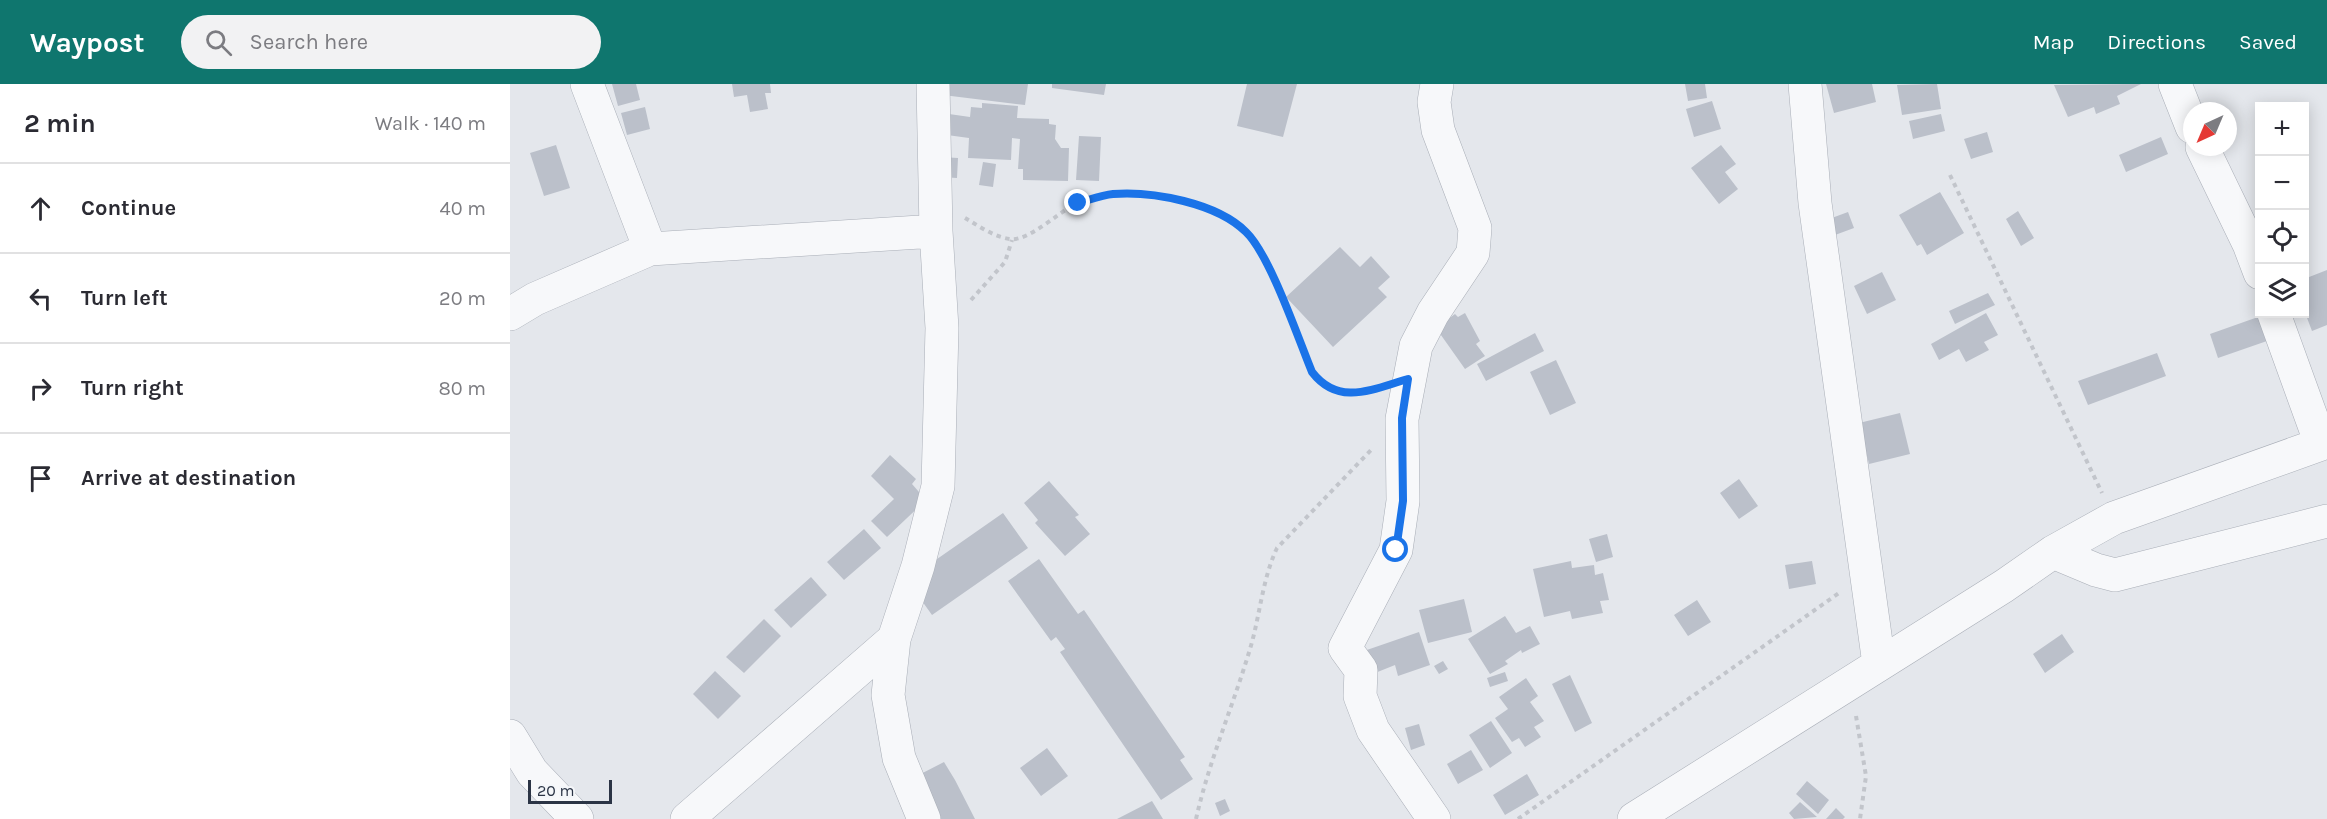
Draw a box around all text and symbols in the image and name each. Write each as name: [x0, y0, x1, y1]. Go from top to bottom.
search box: [181, 15, 601, 69]
text: Waypost: [30, 26, 145, 59]
icon: search: [202, 26, 235, 59]
text: Search here: [250, 29, 368, 55]
text: Map: [2033, 30, 2074, 54]
text: Directions: [2107, 30, 2206, 54]
text: Saved: [2239, 30, 2297, 54]
north arrow: [2183, 102, 2237, 156]
map controls: [2255, 102, 2309, 318]
button: +: [2255, 102, 2309, 156]
text: 2 min: [24, 108, 96, 139]
text: Walk · 140 m: [375, 112, 486, 135]
button: −: [2255, 156, 2309, 210]
route end: [1064, 189, 1090, 215]
icon: ahead: [24, 192, 57, 225]
text: Continue: [81, 195, 176, 221]
text: 40 m: [440, 197, 486, 220]
button: locate: [2255, 210, 2309, 264]
button: layers: [2255, 264, 2309, 318]
icon: left: [24, 282, 57, 315]
text: Turn left: [81, 285, 168, 311]
text: 20 m: [439, 287, 486, 310]
icon: right: [24, 372, 57, 405]
text: Turn right: [81, 375, 184, 401]
text: 80 m: [438, 377, 486, 400]
icon: arrive: [24, 462, 57, 495]
text: Arrive at destination: [81, 465, 296, 491]
route start: [1382, 536, 1408, 562]
scale bar: [528, 777, 612, 804]
text: 20 m: [537, 781, 575, 800]

